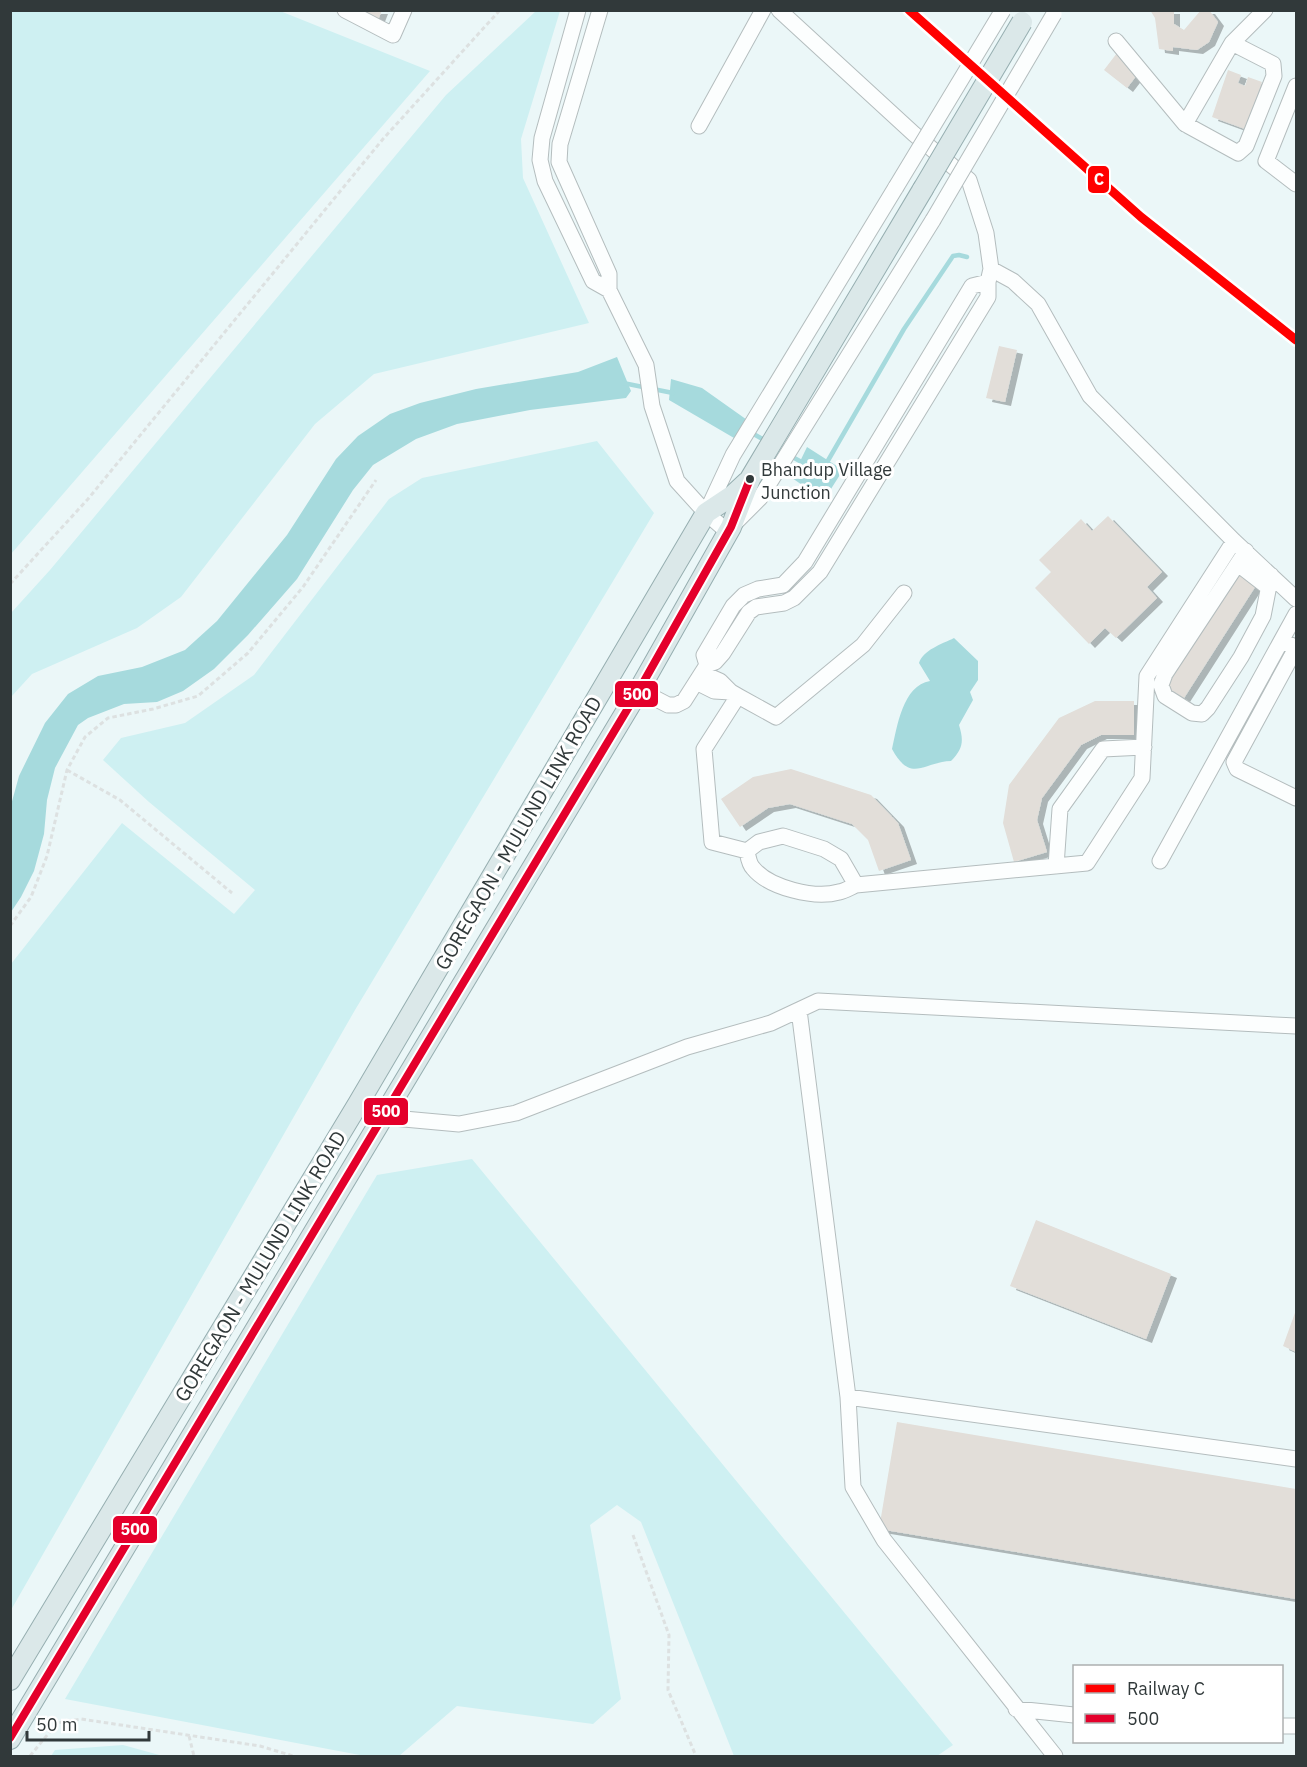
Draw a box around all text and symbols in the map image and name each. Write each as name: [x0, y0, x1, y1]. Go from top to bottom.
line badge: C: [1087, 165, 1110, 194]
text: C: [1094, 169, 1104, 189]
place label: Bhandup Village Junction: [761, 458, 892, 504]
marker: Bhandup Village Junction: [744, 473, 756, 485]
line badge: 500: [614, 680, 659, 708]
text: 500: [623, 684, 652, 704]
street label: GOREGAON - MULUND LINK ROAD: [428, 691, 608, 975]
line badge: 500: [363, 1097, 409, 1126]
text: 500: [372, 1101, 401, 1121]
street label: GOREGAON - MULUND LINK ROAD: [168, 1125, 352, 1407]
line badge: 500: [112, 1515, 158, 1544]
text: 500: [121, 1519, 150, 1539]
legend: [1073, 1665, 1283, 1743]
text: Railway C: [1127, 1677, 1205, 1700]
scale bar: [27, 1704, 148, 1742]
text: 500: [1127, 1707, 1159, 1730]
text: 50 m: [36, 1713, 78, 1736]

